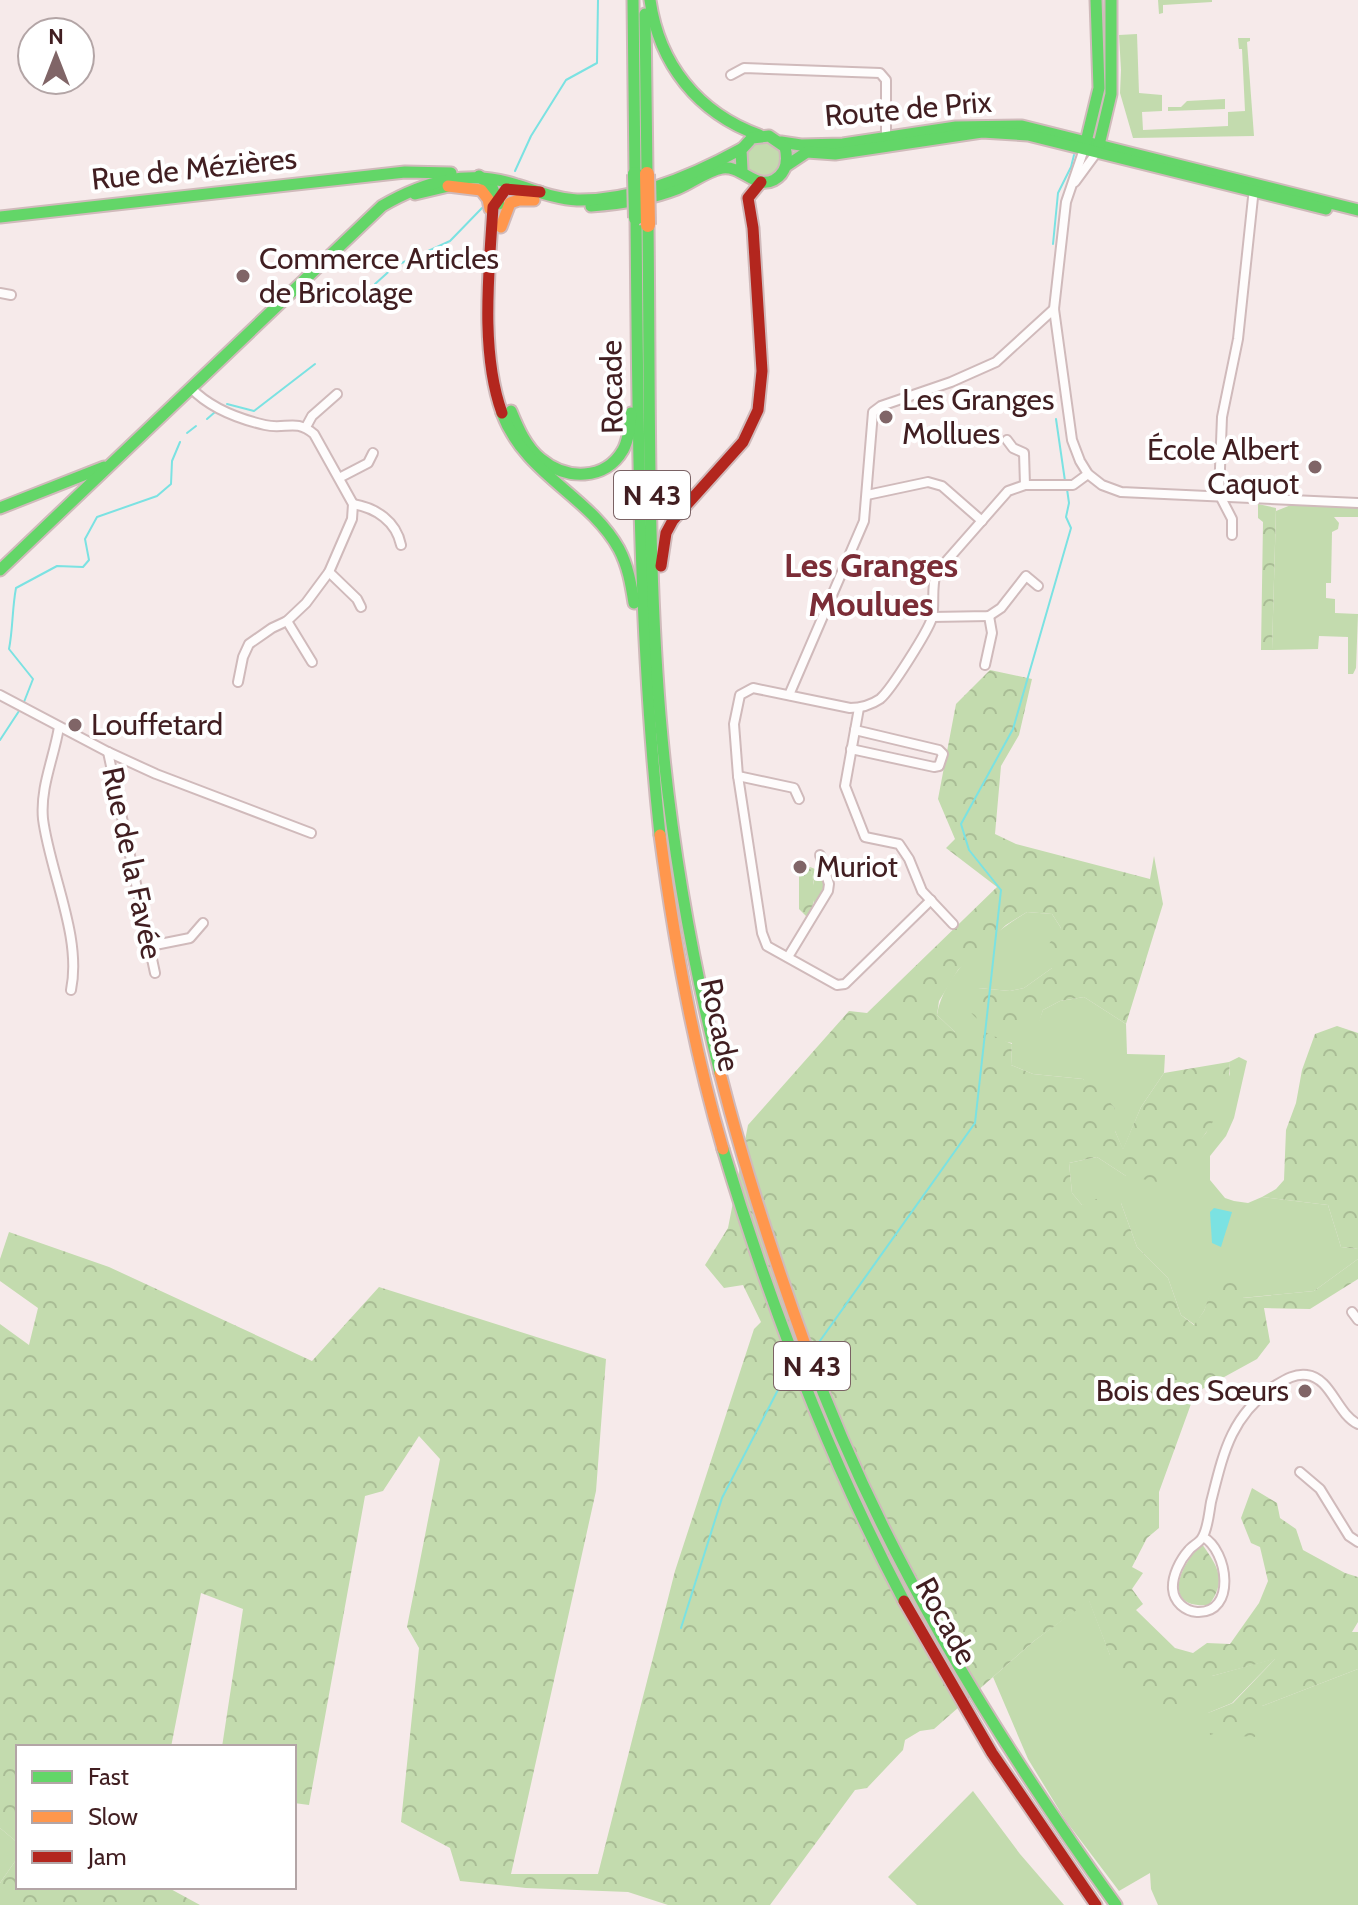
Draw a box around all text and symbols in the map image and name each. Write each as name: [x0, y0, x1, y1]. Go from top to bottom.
north arrow: [16, 16, 96, 96]
text: N: [48, 23, 64, 50]
street label: Route de Prix: [823, 83, 993, 134]
street label: Rue de Mézières: [89, 139, 299, 198]
place label: Commerce Articles de Bricolage: [259, 240, 499, 311]
marker: Commerce Articles de Bricolage: [234, 267, 252, 285]
street label: Rocade: [592, 340, 631, 434]
place label: Les Granges Mollues: [902, 381, 1054, 452]
marker: Les Granges Mollues: [877, 408, 895, 426]
place label: École Albert Caquot: [1147, 431, 1299, 502]
marker: École Albert Caquot: [1306, 458, 1324, 476]
road number: N 43: [614, 471, 690, 519]
district label: Les Granges Moulues: [784, 544, 958, 625]
place label: Louffetard: [91, 706, 223, 743]
marker: Louffetard: [66, 716, 84, 734]
street label: Rue de la Favée: [94, 763, 171, 962]
place label: Muriot: [816, 848, 898, 885]
marker: Muriot: [791, 858, 809, 876]
street label: Rocade: [693, 975, 748, 1075]
road number: N 43: [774, 1342, 850, 1390]
place label: Bois des Sœurs: [1096, 1372, 1289, 1409]
marker: Bois des Sœurs: [1296, 1382, 1314, 1400]
street label: Rocade: [907, 1571, 985, 1671]
legend: [16, 1745, 296, 1889]
text: Fast: [88, 1762, 129, 1791]
text: Slow: [88, 1802, 138, 1831]
text: Jam: [87, 1842, 126, 1871]

